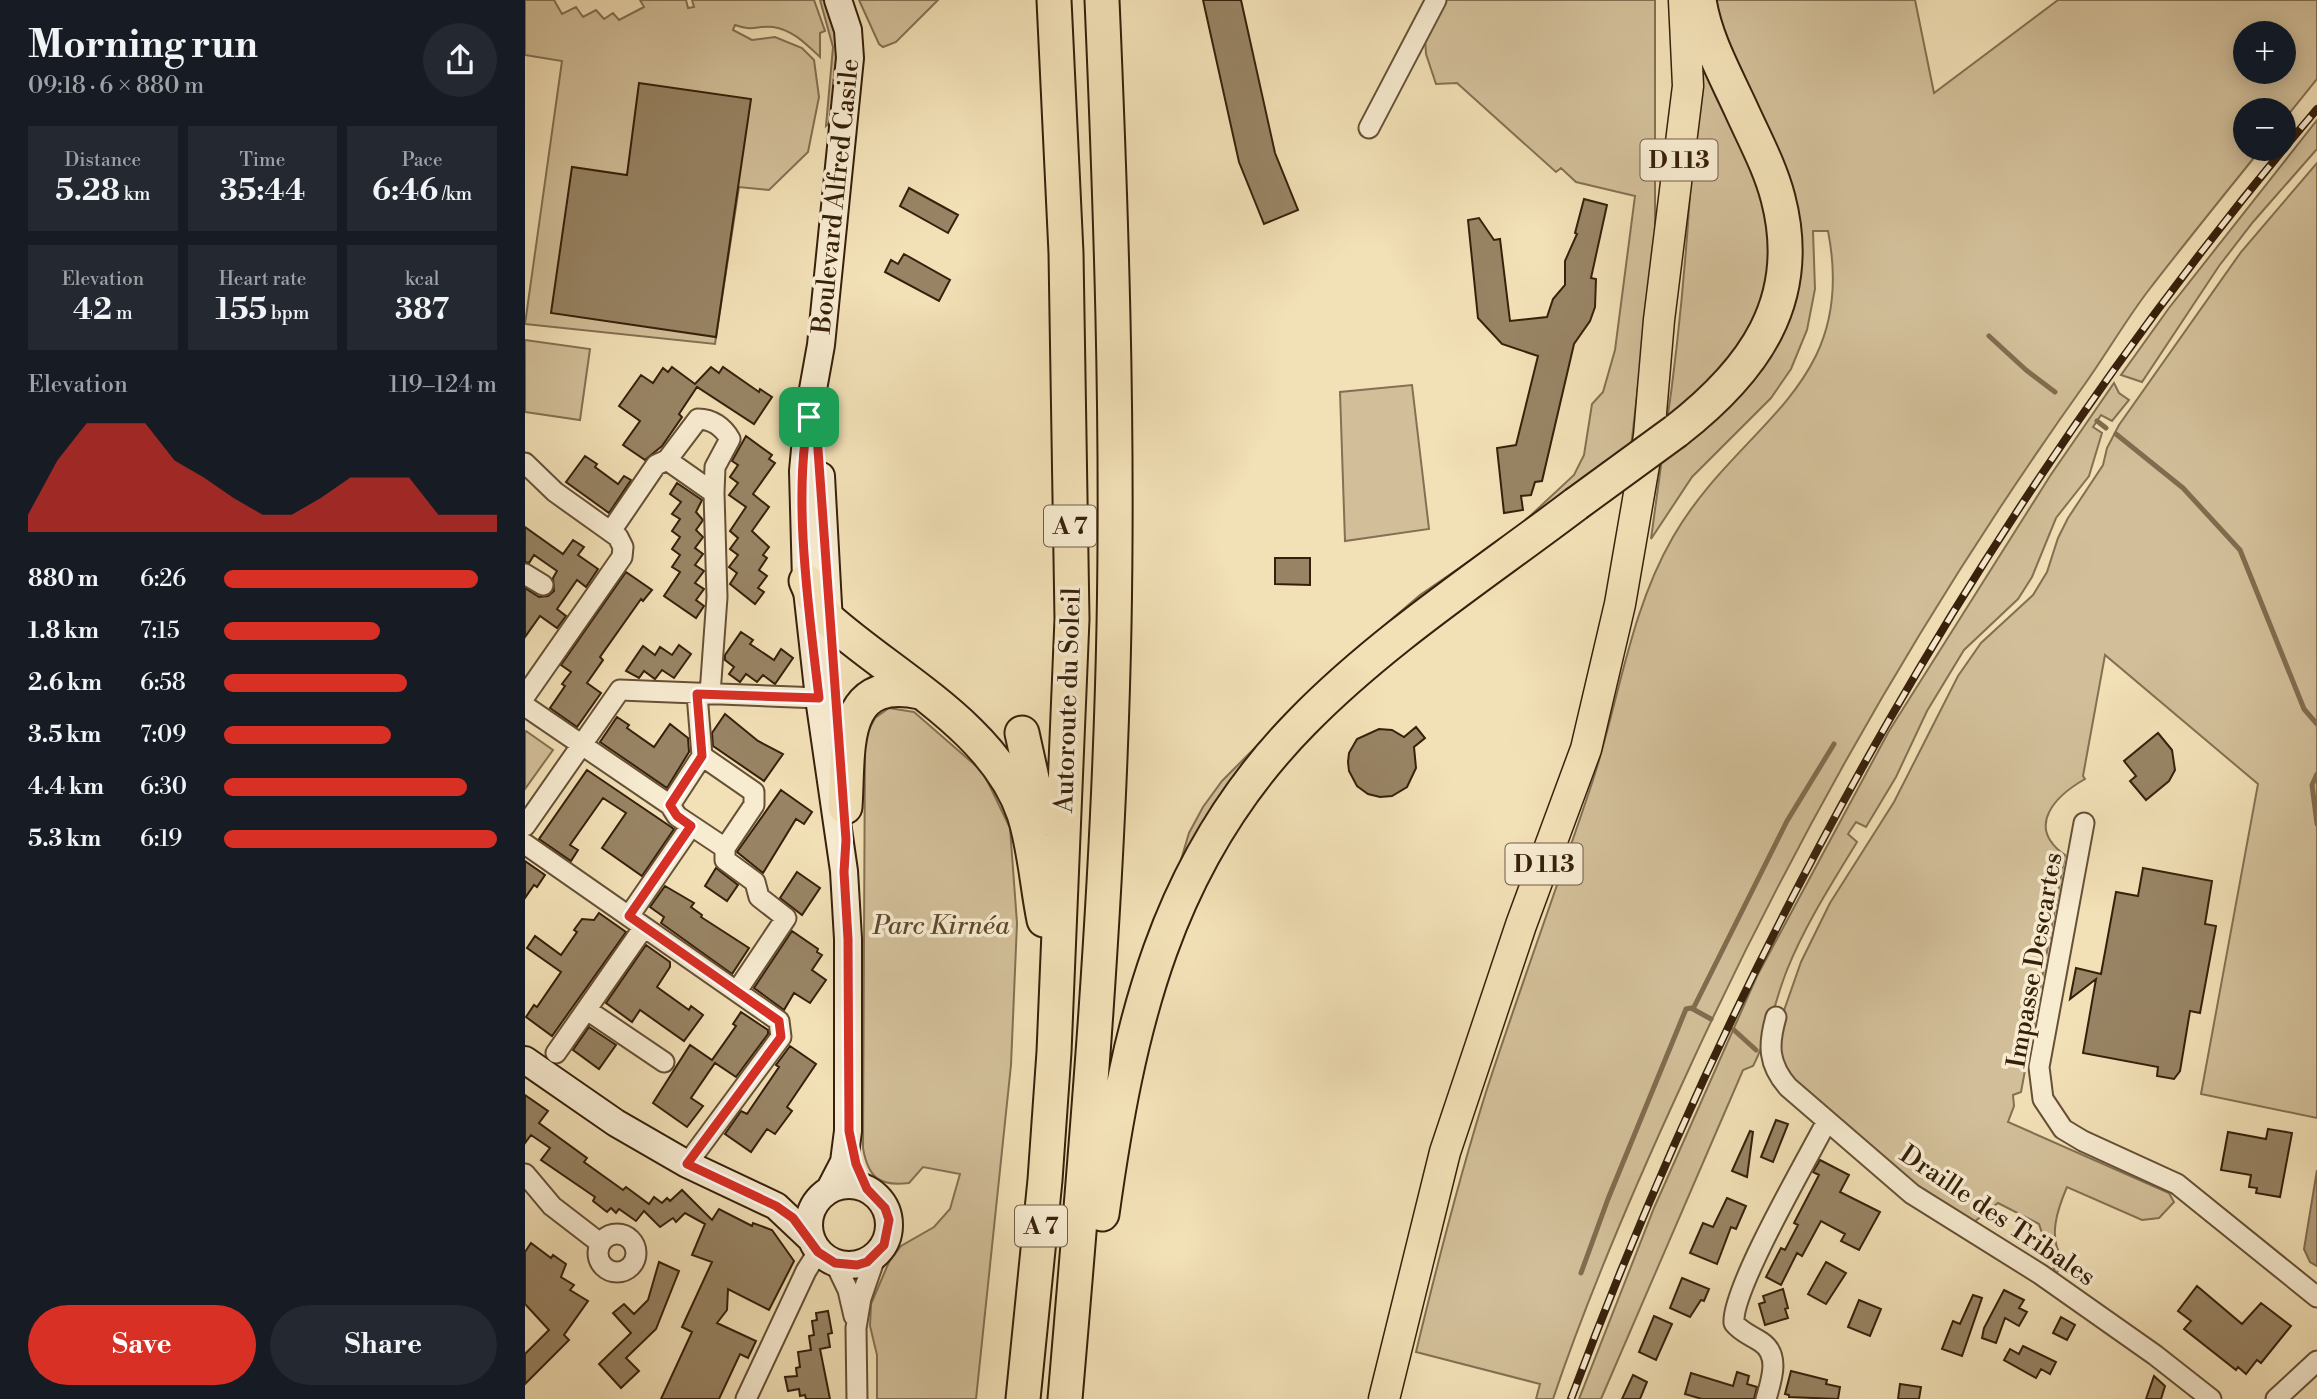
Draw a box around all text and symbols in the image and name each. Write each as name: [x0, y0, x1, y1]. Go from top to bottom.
map controls: [2233, 21, 2296, 161]
button: +: [2233, 21, 2296, 84]
text: Morning run: [28, 22, 258, 69]
button: share: [423, 23, 497, 97]
street label: Boulevard Alfred Casile: [806, 57, 866, 336]
text: 09:18 · 6 × 880 m: [28, 72, 204, 100]
button: −: [2233, 98, 2296, 161]
road number: D 113: [1641, 140, 1717, 180]
text: Distance: [64, 148, 141, 172]
text: Time: [240, 148, 285, 172]
text: Pace: [402, 148, 443, 172]
text: 5.28: [55, 172, 120, 210]
text: 35:44: [220, 172, 305, 210]
text: 6:46: [372, 172, 438, 210]
text: km: [120, 182, 150, 206]
text: /km: [438, 182, 472, 206]
text: Elevation: [62, 267, 144, 291]
text: Heart rate: [219, 267, 306, 291]
text: kcal: [405, 267, 439, 291]
text: 42: [73, 291, 112, 329]
text: 155: [216, 291, 267, 329]
text: 387: [395, 291, 449, 329]
text: m: [112, 301, 133, 325]
text: bpm: [267, 301, 309, 325]
text: Elevation: [28, 371, 128, 399]
text: 119–124 m: [389, 371, 497, 399]
pin: [779, 387, 839, 447]
icon: arrive: [790, 398, 828, 436]
road number: A 7: [1044, 505, 1096, 546]
text: 880 m: [28, 565, 99, 593]
text: 6:26: [140, 565, 186, 593]
street label: Autoroute du Soleil: [1048, 587, 1088, 814]
text: 1.8 km: [28, 617, 99, 645]
text: 7:15: [140, 617, 180, 645]
text: 2.6 km: [28, 669, 102, 697]
text: 6:58: [140, 669, 186, 697]
text: 3.5 km: [28, 721, 101, 749]
text: 7:09: [140, 721, 186, 749]
text: 4.4 km: [28, 773, 104, 801]
text: 6:30: [140, 773, 187, 801]
text: 5.3 km: [28, 825, 101, 853]
text: 6:19: [140, 825, 182, 853]
road number: D 113: [1506, 844, 1583, 884]
street label: Impasse Descartes: [2000, 850, 2070, 1071]
park label: Parc Kirnéa: [872, 910, 1010, 942]
street label: Draille des Tribales: [1893, 1138, 2101, 1293]
road number: A 7: [1015, 1206, 1067, 1246]
button: Save: [28, 1305, 256, 1385]
button: Share: [270, 1305, 497, 1385]

